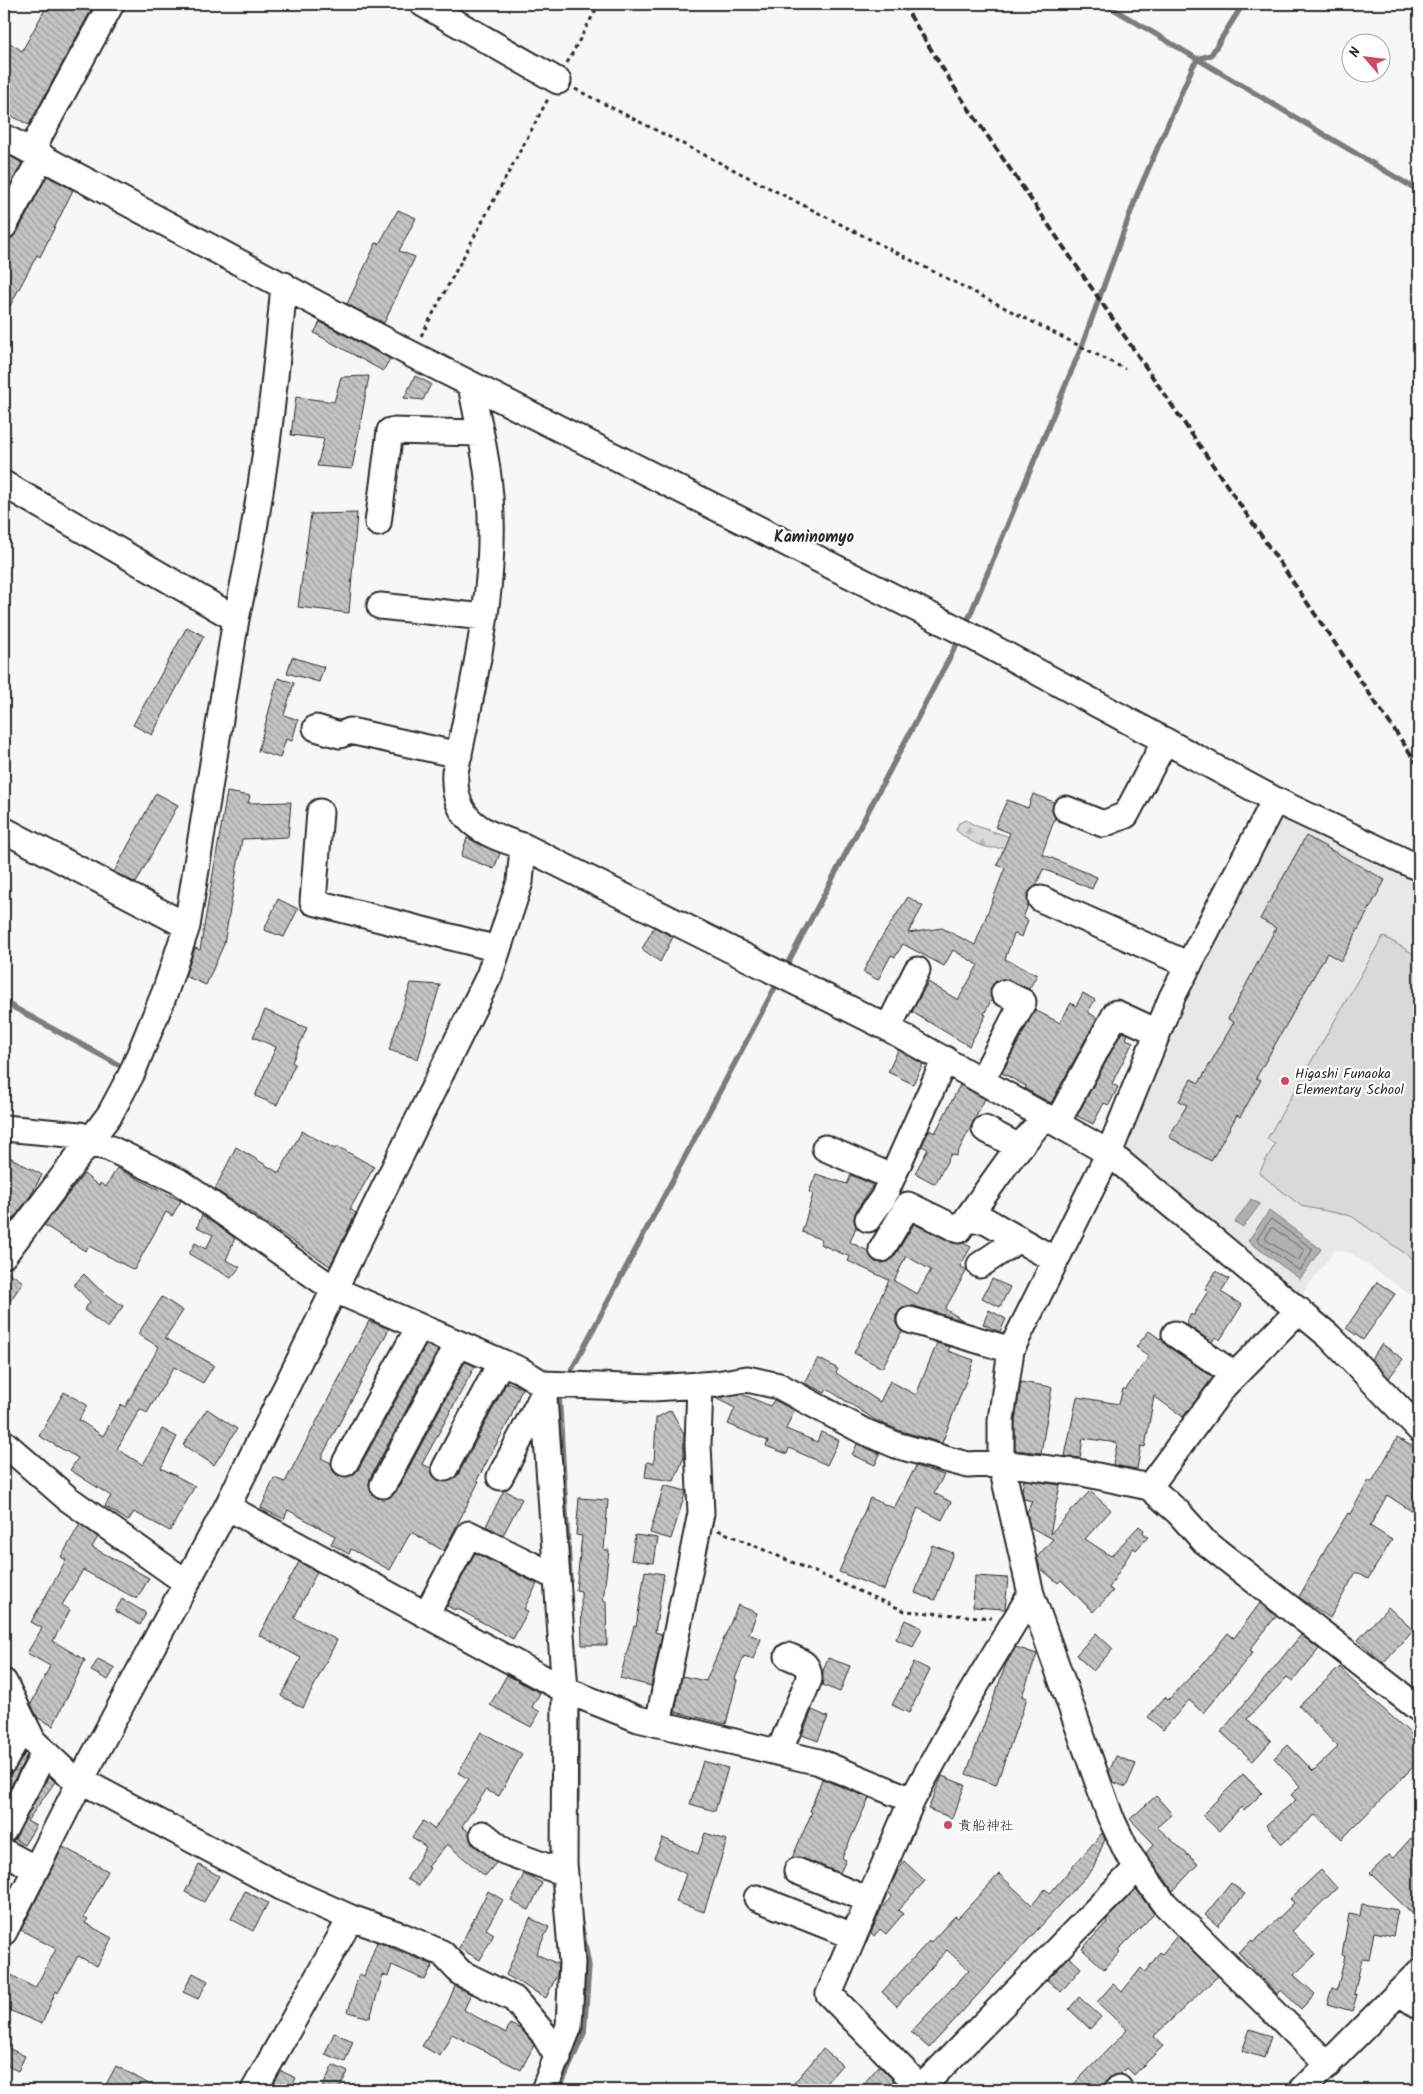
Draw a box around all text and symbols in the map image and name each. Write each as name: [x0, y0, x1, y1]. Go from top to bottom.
north arrow: [1340, 32, 1390, 82]
text: N: [1344, 43, 1367, 61]
district label: Kaminomyo: [774, 525, 854, 550]
place label: Higashi Funaoka Elementary School: [1295, 1063, 1404, 1101]
marker: Higashi Funaoka Elementary School: [1279, 1075, 1291, 1087]
place label: 貴船神社: [958, 1815, 1014, 1837]
marker: 貴船神社: [942, 1819, 954, 1831]

